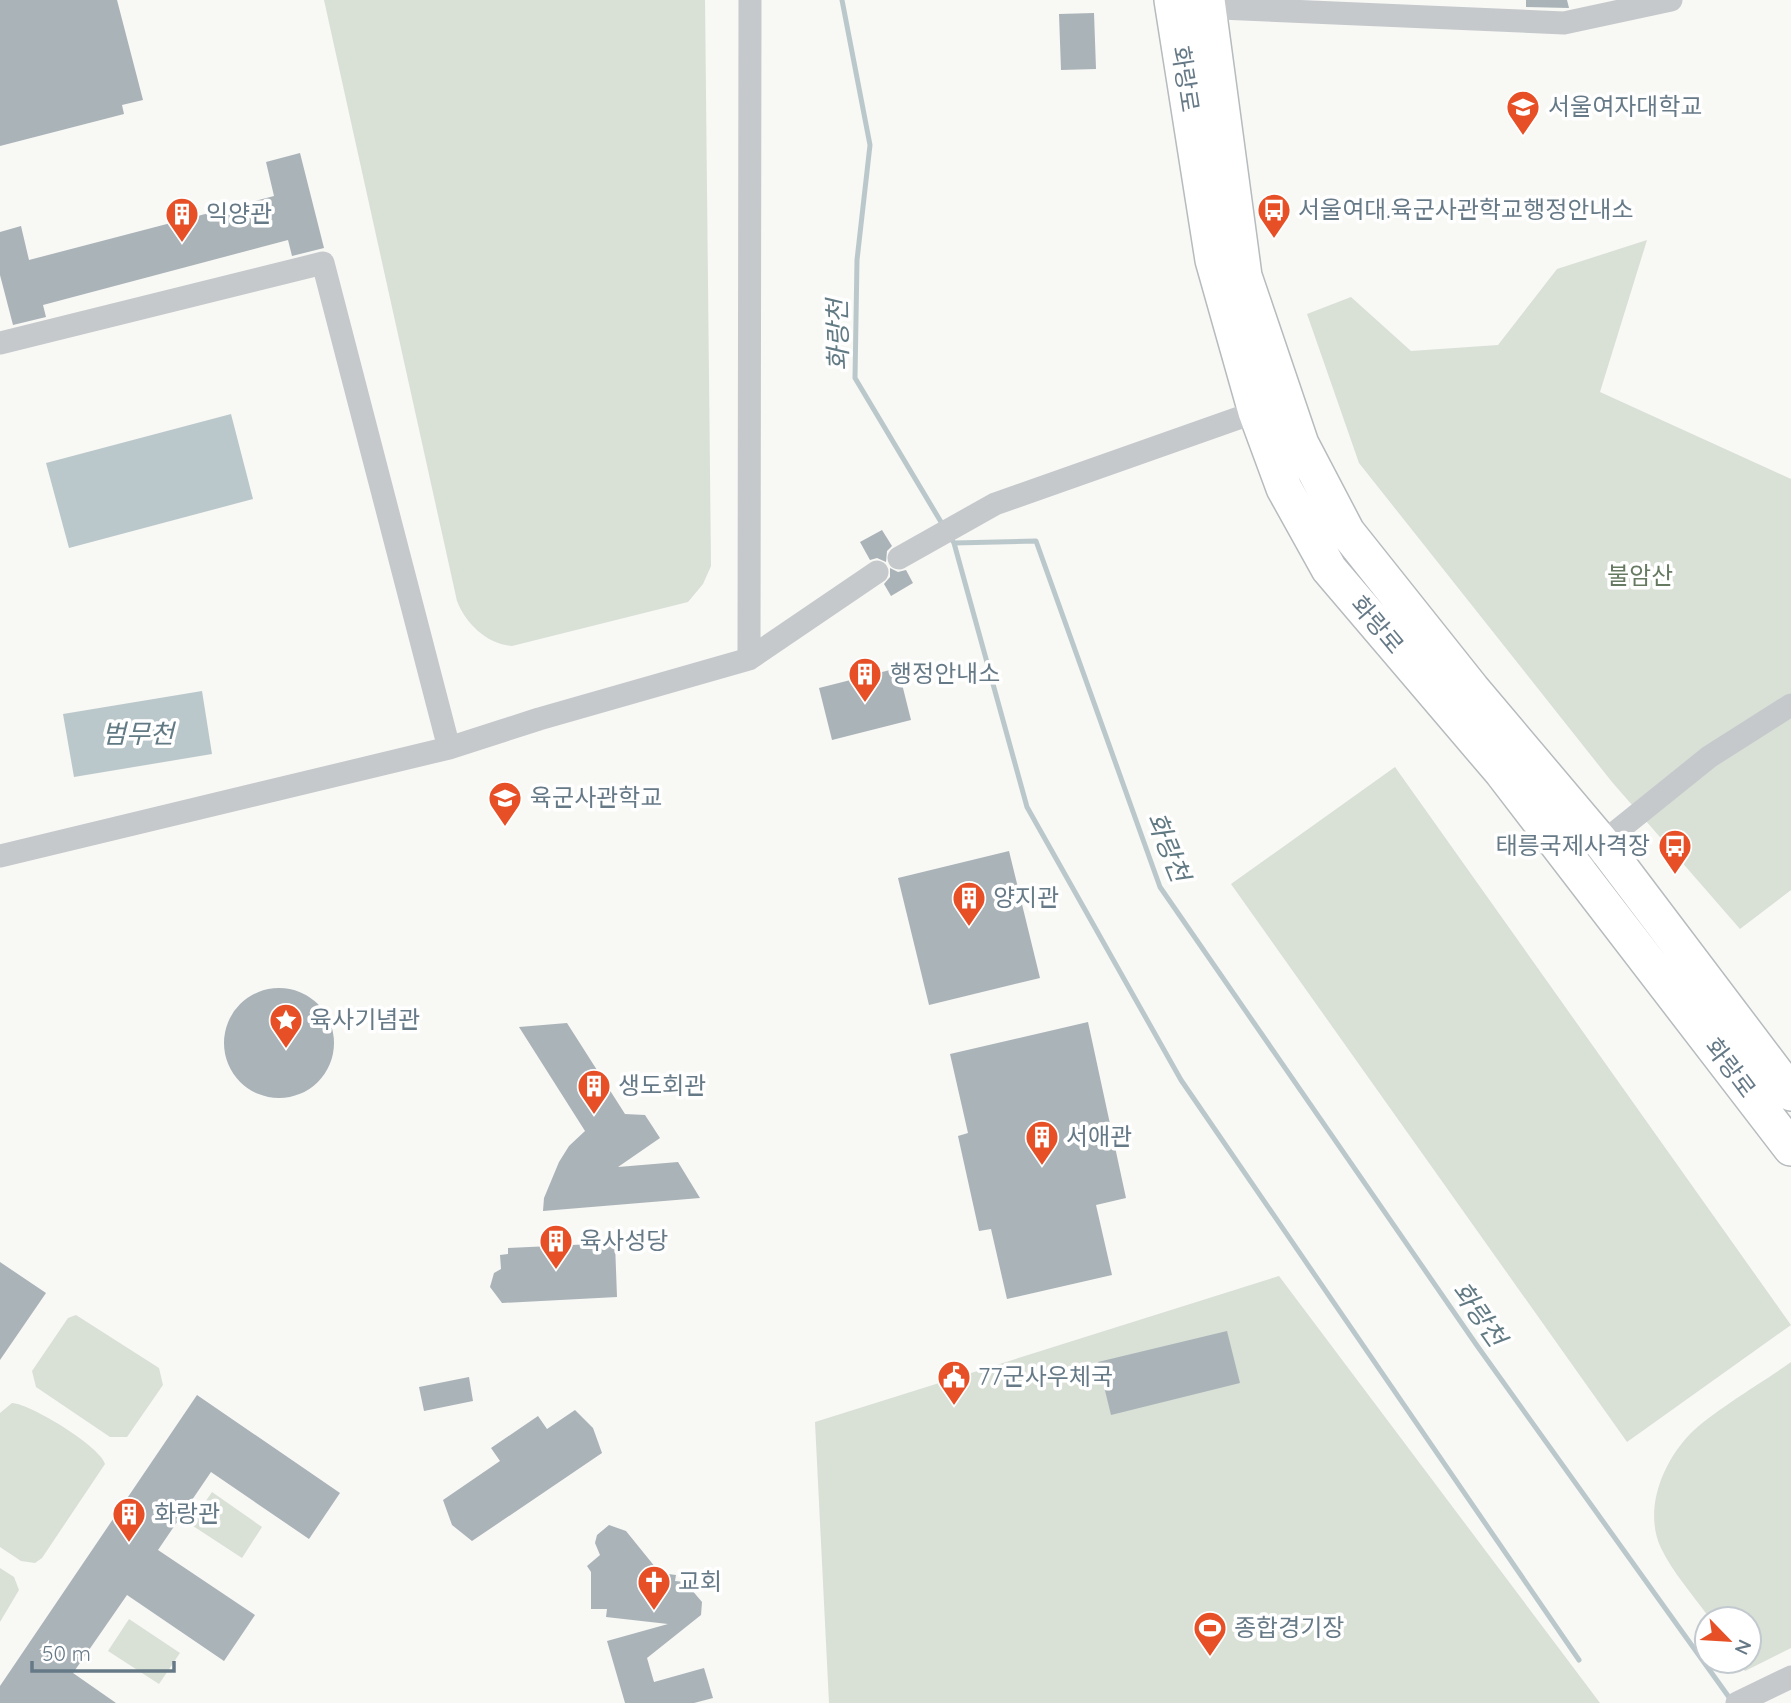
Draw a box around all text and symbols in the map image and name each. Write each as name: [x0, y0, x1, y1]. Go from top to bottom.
street label: 화랑로: [1166, 44, 1206, 114]
school or university icon: 서울여자대학교: [1504, 88, 1542, 137]
place label: 서울여자대학교: [1548, 91, 1703, 121]
bus stop icon: 서울여대.육군사관학교행정안내소: [1255, 191, 1293, 240]
place label: 서울여대.육군사관학교행정안내소: [1298, 194, 1634, 224]
building icon: 익양관: [163, 195, 201, 244]
place label: 익양관: [206, 198, 272, 228]
water label: 화랑천: [820, 296, 855, 371]
park label: 불암산: [1607, 560, 1673, 590]
street label: 화랑로: [1345, 589, 1411, 659]
building icon: 행정안내소: [846, 655, 884, 704]
place label: 행정안내소: [890, 658, 1000, 688]
water label: 범무천: [102, 717, 177, 750]
school or university icon: 육군사관학교: [486, 779, 524, 828]
place label: 육군사관학교: [530, 782, 662, 812]
water label: 화랑천: [1140, 807, 1198, 889]
bus stop icon: 태릉국제사격장: [1656, 827, 1694, 876]
place label: 태릉국제사격장: [1495, 830, 1650, 860]
building icon: 양지관: [950, 879, 988, 928]
place label: 양지관: [993, 882, 1059, 912]
place icon: 육사기념관: [267, 1001, 305, 1050]
place label: 육사기념관: [310, 1004, 420, 1034]
street label: 화랑로: [1699, 1032, 1763, 1103]
building icon: 생도회관: [575, 1067, 613, 1116]
place label: 생도회관: [618, 1070, 706, 1100]
building icon: 서애관: [1023, 1118, 1061, 1167]
place label: 서애관: [1066, 1121, 1132, 1151]
building icon: 육사성당: [537, 1222, 575, 1271]
place label: 육사성당: [580, 1225, 668, 1255]
water label: 화랑천: [1445, 1275, 1515, 1355]
public building icon: 77군사우체국: [935, 1358, 973, 1407]
place label: 77군사우체국: [978, 1361, 1113, 1391]
building icon: 화랑관: [110, 1495, 148, 1544]
place label: 화랑관: [154, 1498, 220, 1528]
church icon: 교회: [635, 1563, 673, 1612]
place label: 교회: [678, 1566, 722, 1596]
north arrow: [1693, 1605, 1763, 1675]
sports icon: 종합경기장: [1191, 1609, 1229, 1658]
place label: 종합경기장: [1234, 1612, 1344, 1642]
scale bar: [32, 1630, 173, 1674]
text: N: [1730, 1636, 1757, 1659]
text: 50 m: [42, 1640, 91, 1666]

